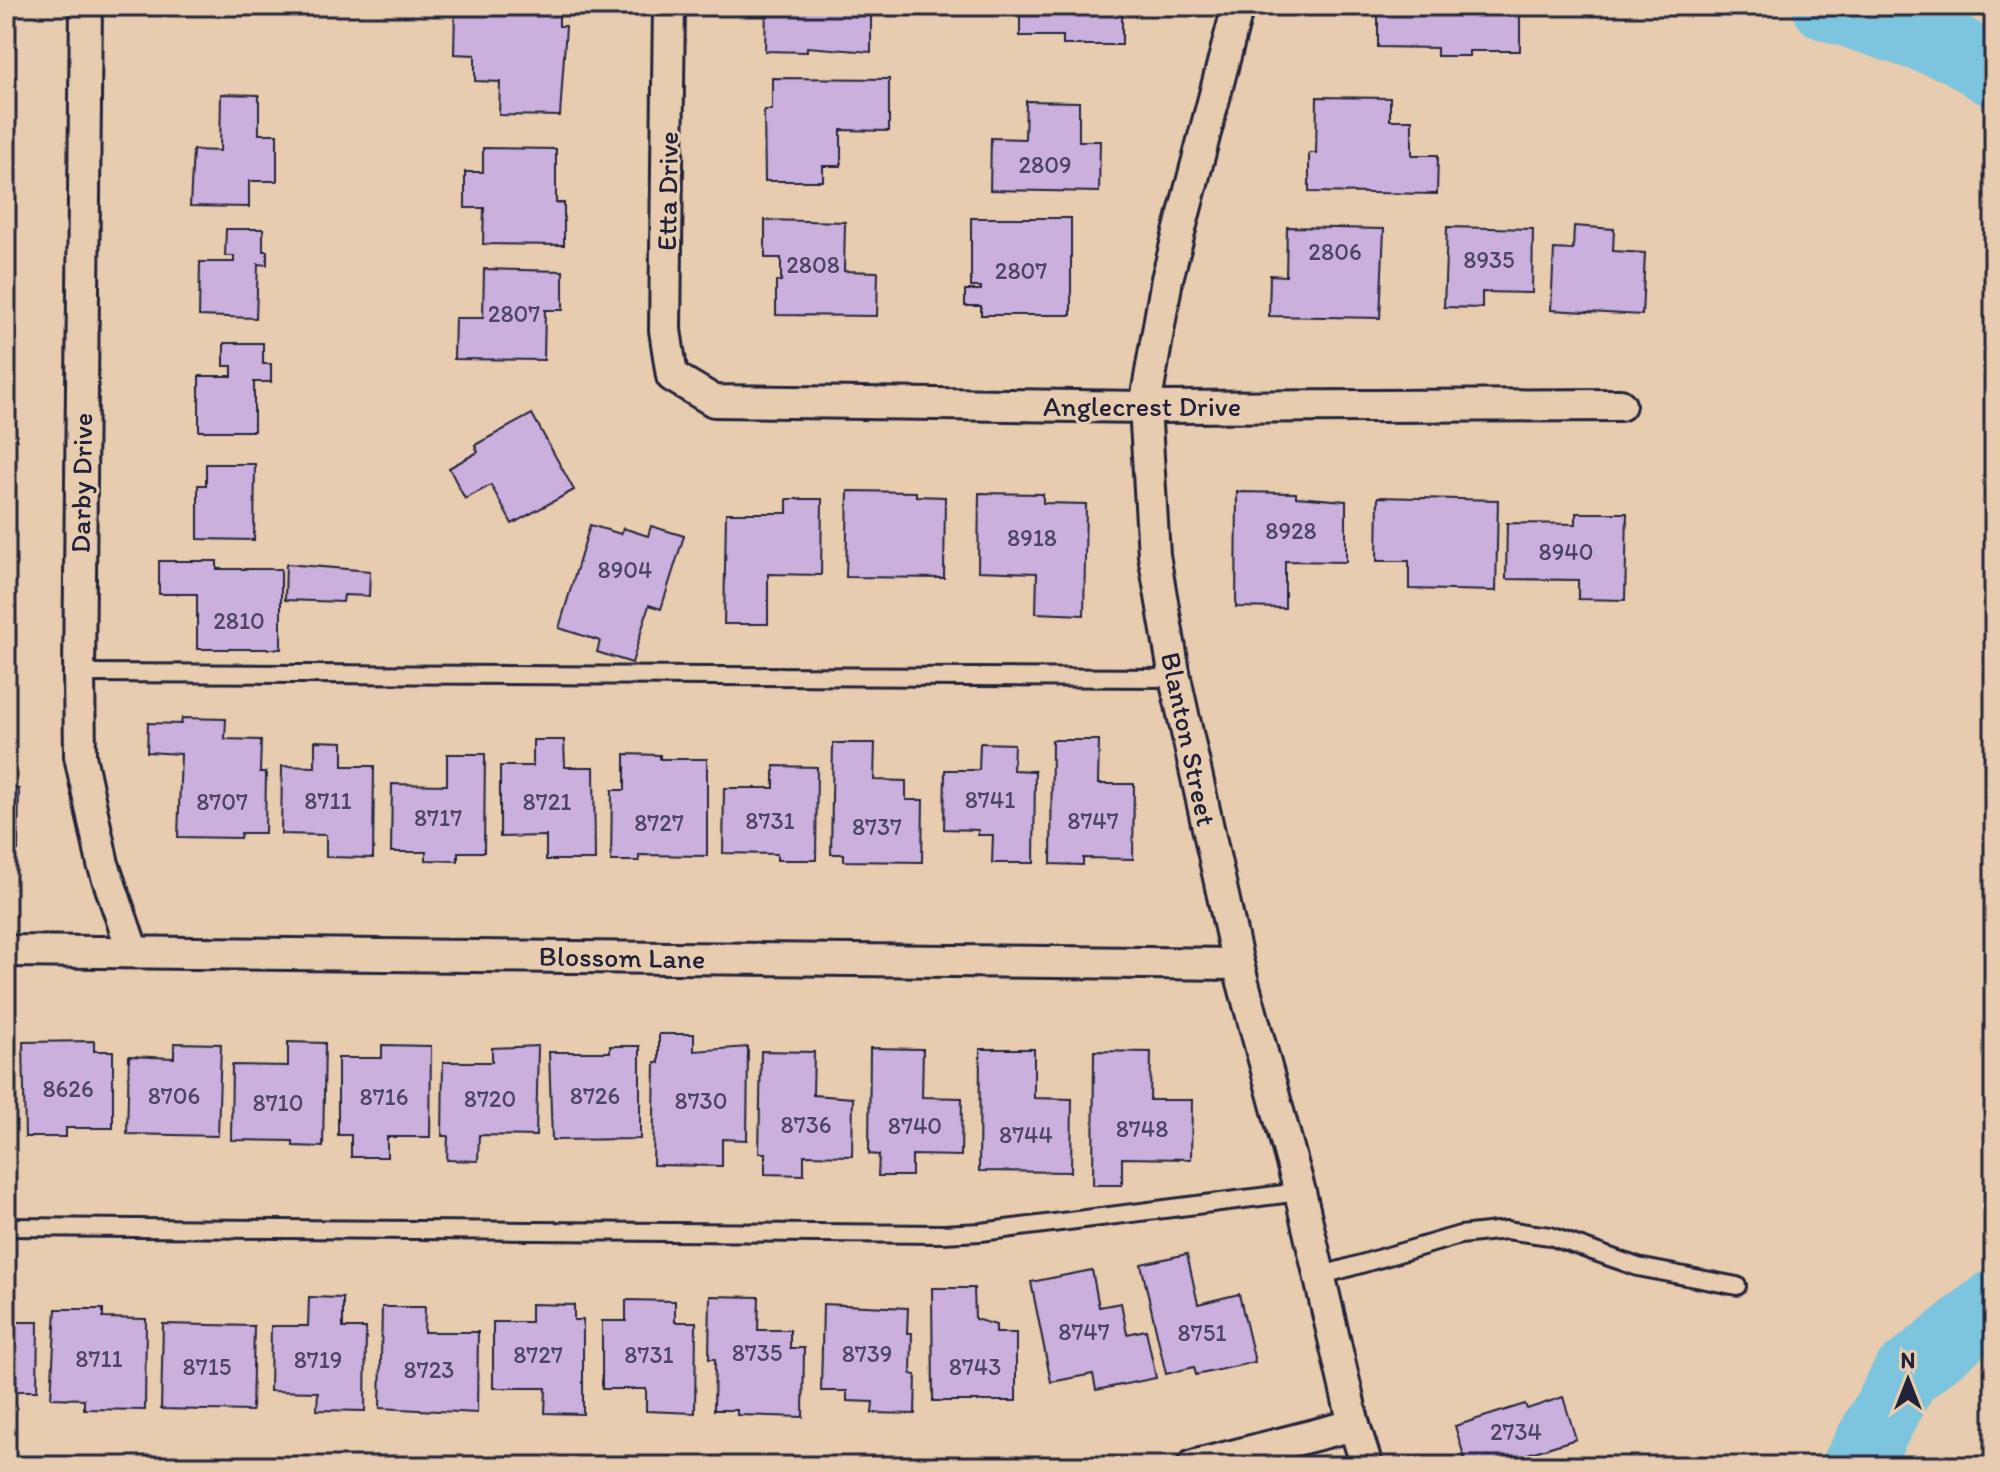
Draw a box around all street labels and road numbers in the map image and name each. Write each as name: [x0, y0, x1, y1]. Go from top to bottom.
street label: Etta Drive: [649, 131, 685, 251]
street label: Anglecrest Drive: [1043, 389, 1241, 423]
street label: Darby Drive: [63, 412, 99, 554]
street label: Blanton Street: [1154, 649, 1224, 829]
street label: Blossom Lane: [538, 939, 706, 975]

